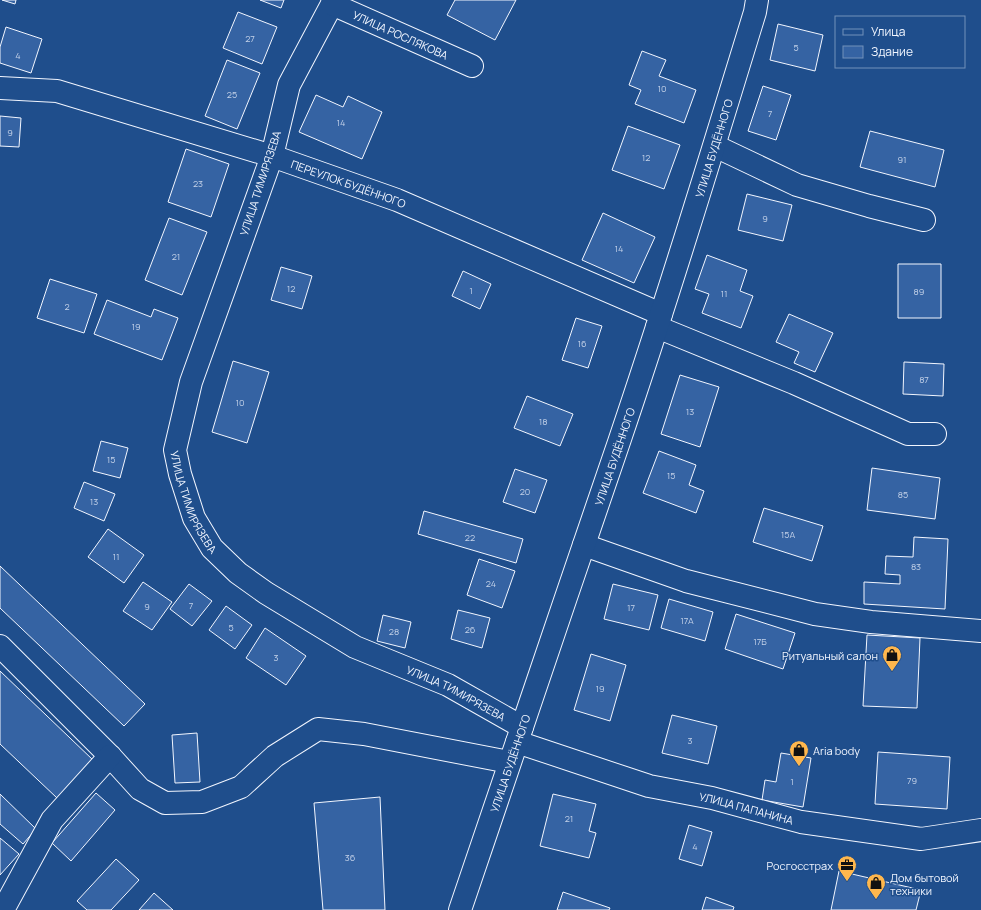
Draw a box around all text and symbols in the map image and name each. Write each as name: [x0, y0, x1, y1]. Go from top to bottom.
street label: УЛИЦА РОСЛЯКОВА: [350, 7, 451, 62]
legend: [835, 16, 965, 68]
text: Улица: [871, 23, 905, 40]
house number: 27: [245, 32, 255, 45]
house number: 5: [793, 41, 799, 54]
text: Здание: [871, 43, 913, 60]
house number: 4: [15, 49, 21, 62]
house number: 10: [658, 82, 667, 95]
house number: 25: [227, 88, 237, 101]
street label: УЛИЦА БУДЁННОГО: [691, 97, 736, 199]
house number: 7: [768, 107, 773, 120]
house number: 14: [337, 116, 345, 129]
house number: 9: [7, 126, 13, 139]
street label: УЛИЦА ТИМИРЯЗЕВА: [236, 129, 284, 237]
house number: 12: [642, 151, 650, 164]
house number: 91: [897, 153, 907, 166]
street label: ПЕРЕУЛОК БУДЁННОГО: [289, 156, 409, 211]
house number: 23: [193, 177, 203, 190]
house number: 9: [762, 212, 768, 225]
house number: 14: [615, 242, 623, 255]
house number: 21: [172, 250, 180, 263]
house number: 12: [287, 282, 295, 295]
house number: 1: [469, 284, 473, 297]
house number: 89: [914, 285, 924, 298]
house number: 11: [720, 287, 728, 300]
house number: 2: [64, 300, 70, 313]
house number: 19: [131, 320, 141, 333]
house number: 16: [577, 337, 587, 350]
house number: 87: [919, 373, 929, 386]
house number: 10: [236, 396, 245, 409]
house number: 13: [686, 405, 694, 418]
street label: УЛИЦА БУДЁННОГО: [590, 406, 638, 507]
house number: 18: [539, 415, 547, 428]
street label: УЛИЦА ТИМИРЯЗЕВА: [168, 449, 220, 556]
house number: 15: [107, 453, 115, 466]
house number: 15: [667, 469, 675, 482]
house number: 20: [520, 485, 530, 498]
house number: 85: [898, 488, 908, 501]
house number: 13: [90, 495, 98, 508]
house number: 15А: [781, 528, 795, 541]
house number: 22: [465, 531, 475, 544]
house number: 11: [112, 550, 120, 563]
house number: 83: [911, 560, 921, 573]
house number: 24: [486, 577, 496, 590]
house number: 7: [189, 599, 194, 612]
house number: 9: [144, 600, 150, 613]
house number: 17: [627, 601, 635, 614]
house number: 17А: [680, 614, 694, 627]
house number: 5: [228, 621, 234, 634]
house number: 26: [465, 623, 476, 636]
house number: 28: [389, 625, 399, 638]
house number: 17Б: [753, 635, 767, 648]
shop icon: Ритуальный салон: [881, 644, 903, 672]
place label: Ритуальный салон: [782, 648, 878, 663]
house number: 3: [274, 651, 279, 664]
street label: УЛИЦА ТИМИРЯЗЕВА: [404, 661, 509, 724]
house number: 19: [595, 682, 605, 695]
street label: УЛИЦА БУДЁННОГО: [486, 712, 533, 814]
house number: 3: [688, 734, 693, 747]
shop icon: Aria body: [788, 739, 810, 767]
place label: Aria body: [813, 743, 860, 758]
house number: 79: [907, 774, 917, 787]
house number: 1: [790, 775, 794, 788]
street label: УЛИЦА ПАПАНИНА: [698, 788, 795, 827]
house number: 21: [565, 812, 573, 825]
house number: 4: [692, 840, 698, 853]
house number: 36: [345, 851, 356, 864]
office icon: Росгосстрах: [836, 854, 858, 882]
place label: Росгосстрах: [766, 858, 833, 873]
place label: Дом бытовой техники: [890, 870, 959, 898]
shop icon: Дом бытовой техники: [865, 872, 887, 900]

